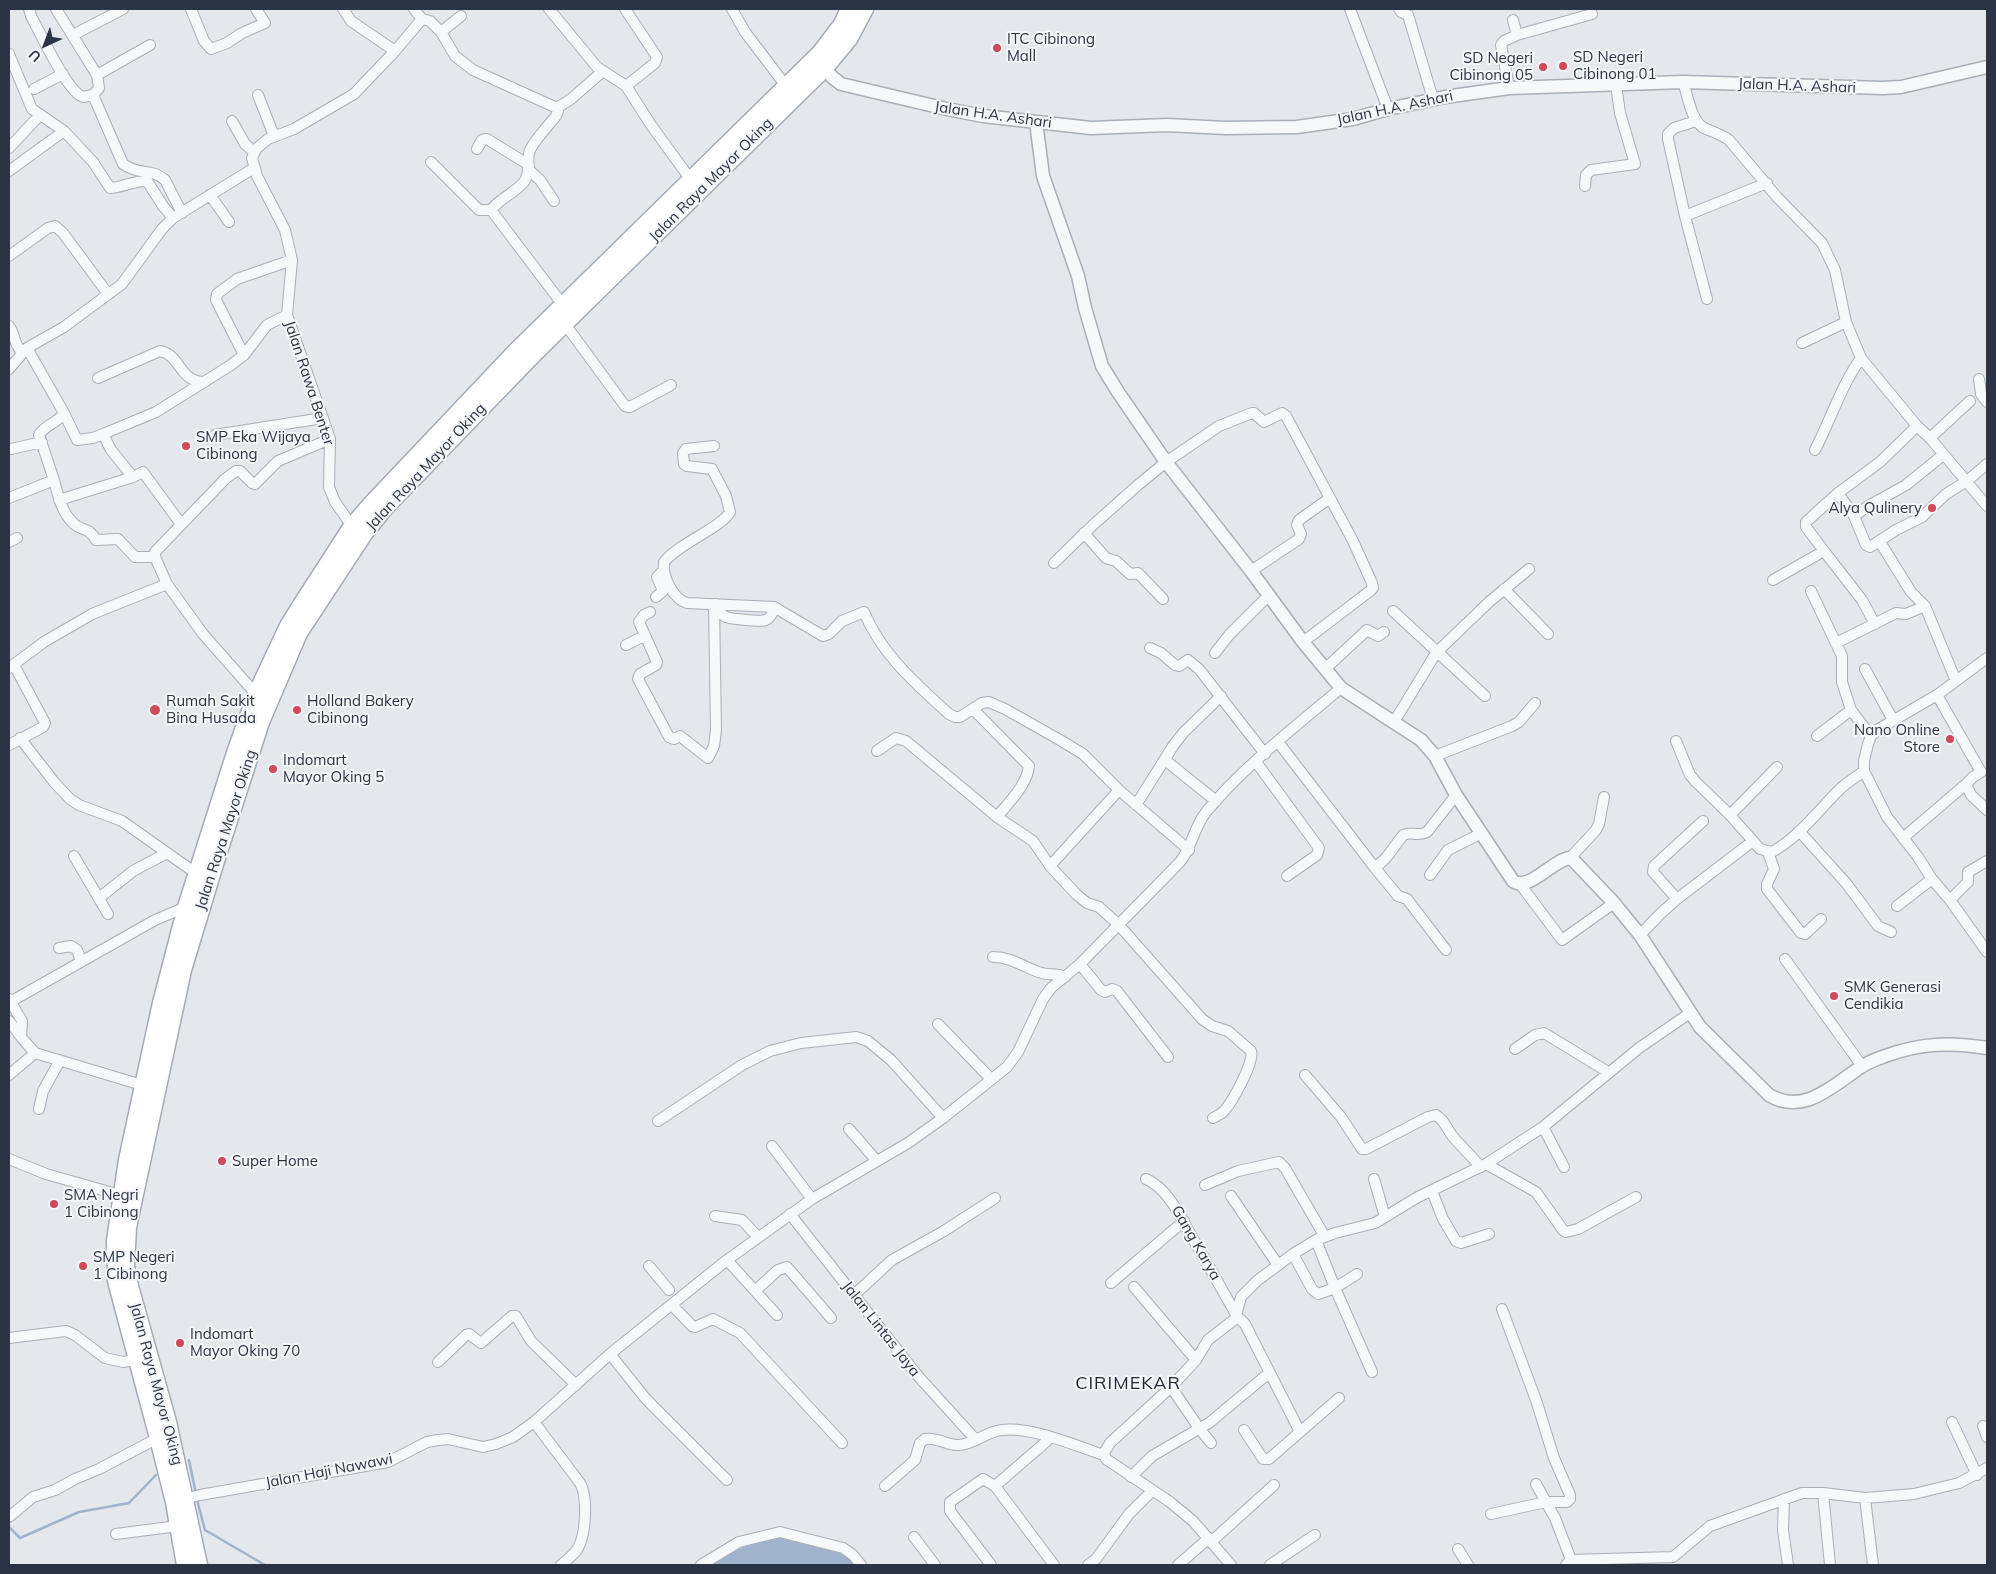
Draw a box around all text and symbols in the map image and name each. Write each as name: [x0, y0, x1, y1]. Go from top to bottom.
north arrow: [20, 20, 70, 70]
place label: ITC Cibinong Mall: [1007, 30, 1095, 65]
marker: ITC Cibinong Mall: [991, 42, 1003, 54]
text: U: [25, 46, 45, 66]
place label: SD Negeri Cibinong 01: [1573, 48, 1657, 83]
place label: SD Negeri Cibinong 05: [1449, 49, 1533, 84]
marker: SD Negeri Cibinong 01: [1557, 60, 1569, 72]
marker: SD Negeri Cibinong 05: [1537, 61, 1549, 73]
street label: Jalan H.A. Ashari: [1738, 75, 1856, 97]
street label: Jalan H.A. Ashari: [1335, 87, 1455, 129]
street label: Jalan H.A. Ashari: [933, 98, 1053, 132]
street label: Jalan Raya Mayor Oking: [645, 114, 777, 246]
street label: Jalan Rawa Benter: [280, 318, 338, 448]
street label: Jalan Raya Mayor Oking: [362, 400, 490, 534]
place label: SMP Eka Wijaya Cibinong: [196, 428, 311, 463]
marker: SMP Eka Wijaya Cibinong: [180, 440, 192, 452]
place label: Alya Qulinery: [1828, 499, 1922, 517]
marker: Alya Qulinery: [1926, 502, 1938, 514]
place label: Rumah Sakit Bina Husada: [166, 692, 256, 727]
place label: Holland Bakery Cibinong: [307, 692, 414, 727]
marker: Rumah Sakit Bina Husada: [148, 703, 162, 717]
marker: Holland Bakery Cibinong: [291, 704, 303, 716]
place label: Nano Online Store: [1854, 721, 1940, 756]
marker: Nano Online Store: [1944, 733, 1956, 745]
street label: Jalan Raya Mayor Oking: [192, 748, 260, 912]
place label: Indomart Mayor Oking 5: [283, 751, 384, 786]
marker: Indomart Mayor Oking 5: [267, 763, 279, 775]
place label: SMK Generasi Cendikia: [1844, 978, 1941, 1013]
marker: SMK Generasi Cendikia: [1828, 990, 1840, 1002]
place label: Super Home: [232, 1152, 318, 1170]
marker: Super Home: [216, 1155, 228, 1167]
place label: SMA Negri 1 Cibinong: [64, 1186, 139, 1221]
marker: SMA Negri 1 Cibinong: [48, 1198, 60, 1210]
street label: Gang Karya: [1167, 1203, 1225, 1283]
place label: SMP Negeri 1 Cibinong: [93, 1248, 174, 1283]
marker: SMP Negeri 1 Cibinong: [77, 1260, 89, 1272]
street label: Jalan Lintas Jaya: [838, 1278, 924, 1380]
street label: Jalan Raya Mayor Oking: [126, 1301, 186, 1467]
place label: Indomart Mayor Oking 70: [190, 1325, 300, 1360]
marker: Indomart Mayor Oking 70: [174, 1337, 186, 1349]
district label: CIRIMEKAR: [1074, 1373, 1182, 1395]
street label: Jalan Haji Nawawi: [264, 1450, 394, 1492]

